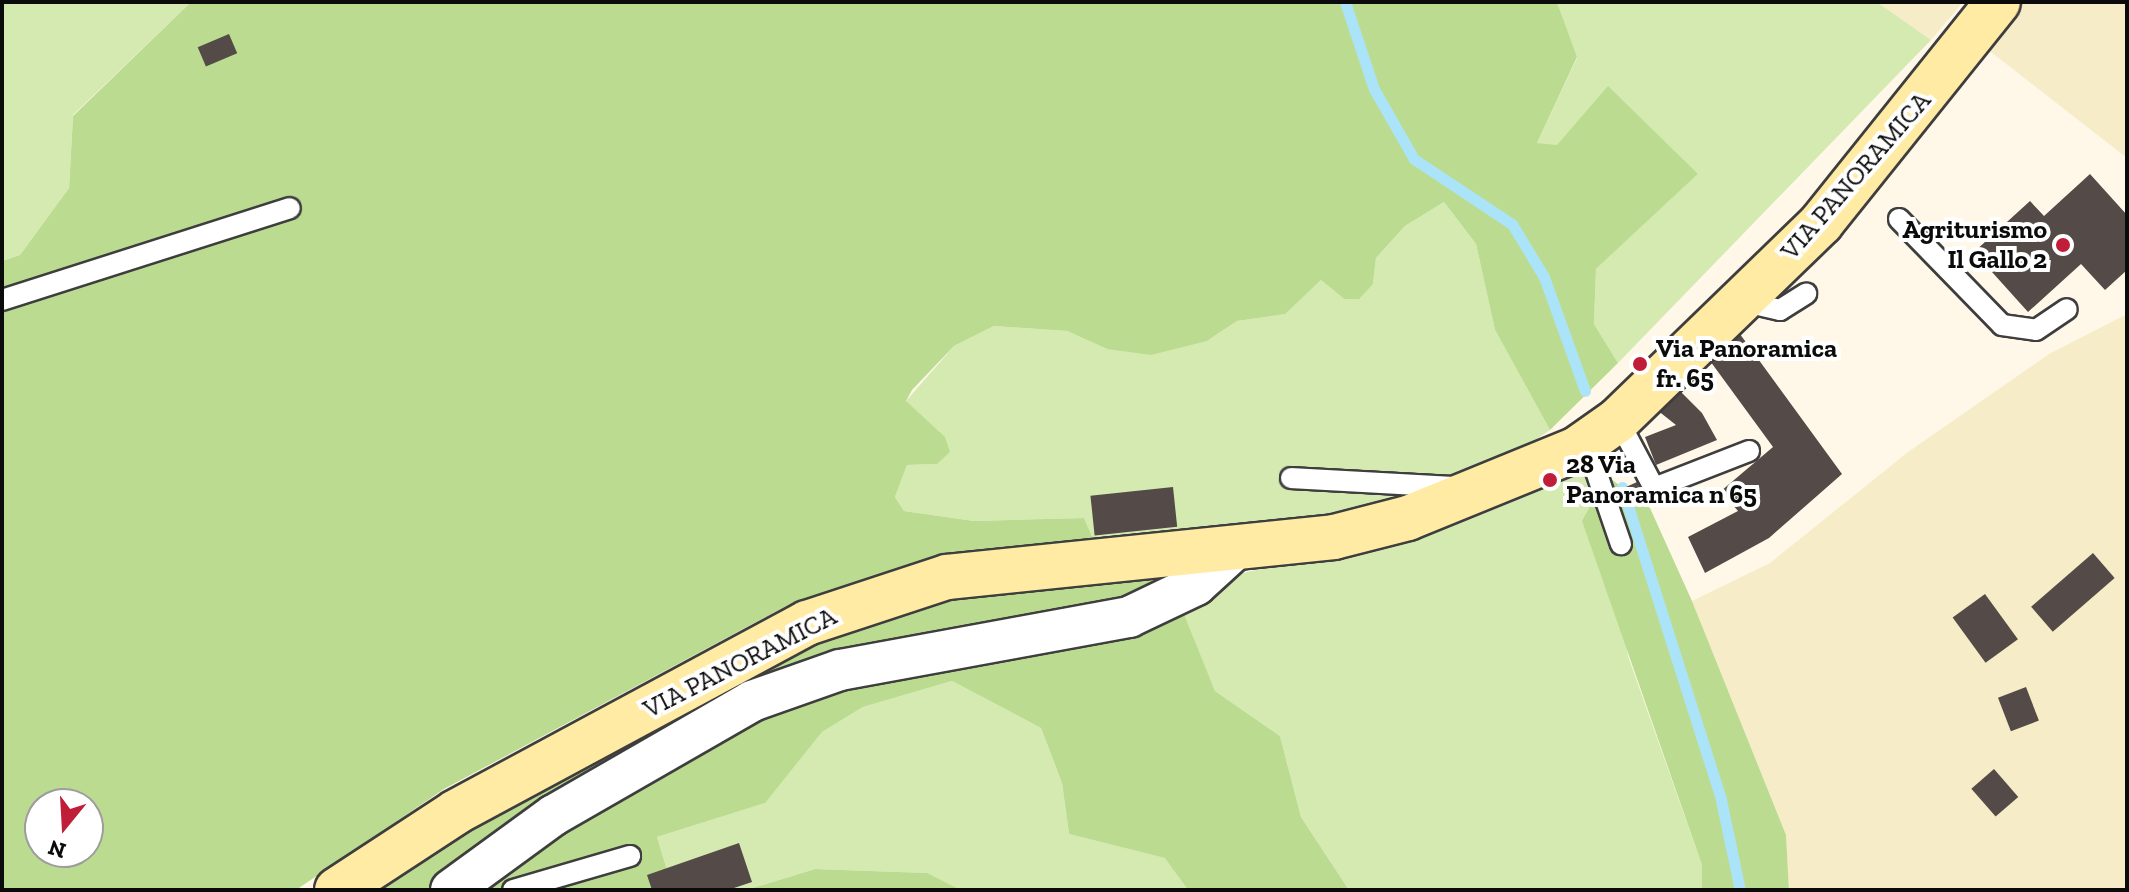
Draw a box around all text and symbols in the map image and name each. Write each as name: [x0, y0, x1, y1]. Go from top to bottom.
street label: VIA PANORAMICA: [1774, 85, 1938, 267]
place label: Agriturismo Il Gallo 2: [1902, 214, 2047, 276]
marker: Agriturismo Il Gallo 2: [2054, 236, 2072, 254]
place label: Via Panoramica fr. 65: [1656, 333, 1837, 394]
marker: Via Panoramica fr. 65: [1631, 355, 1649, 373]
place label: 28 Via Panoramica n 65: [1566, 449, 1757, 510]
marker: 28 Via Panoramica n 65: [1541, 471, 1559, 489]
street label: VIA PANORAMICA: [638, 601, 842, 725]
north arrow: [24, 788, 104, 868]
text: N: [45, 834, 69, 865]

